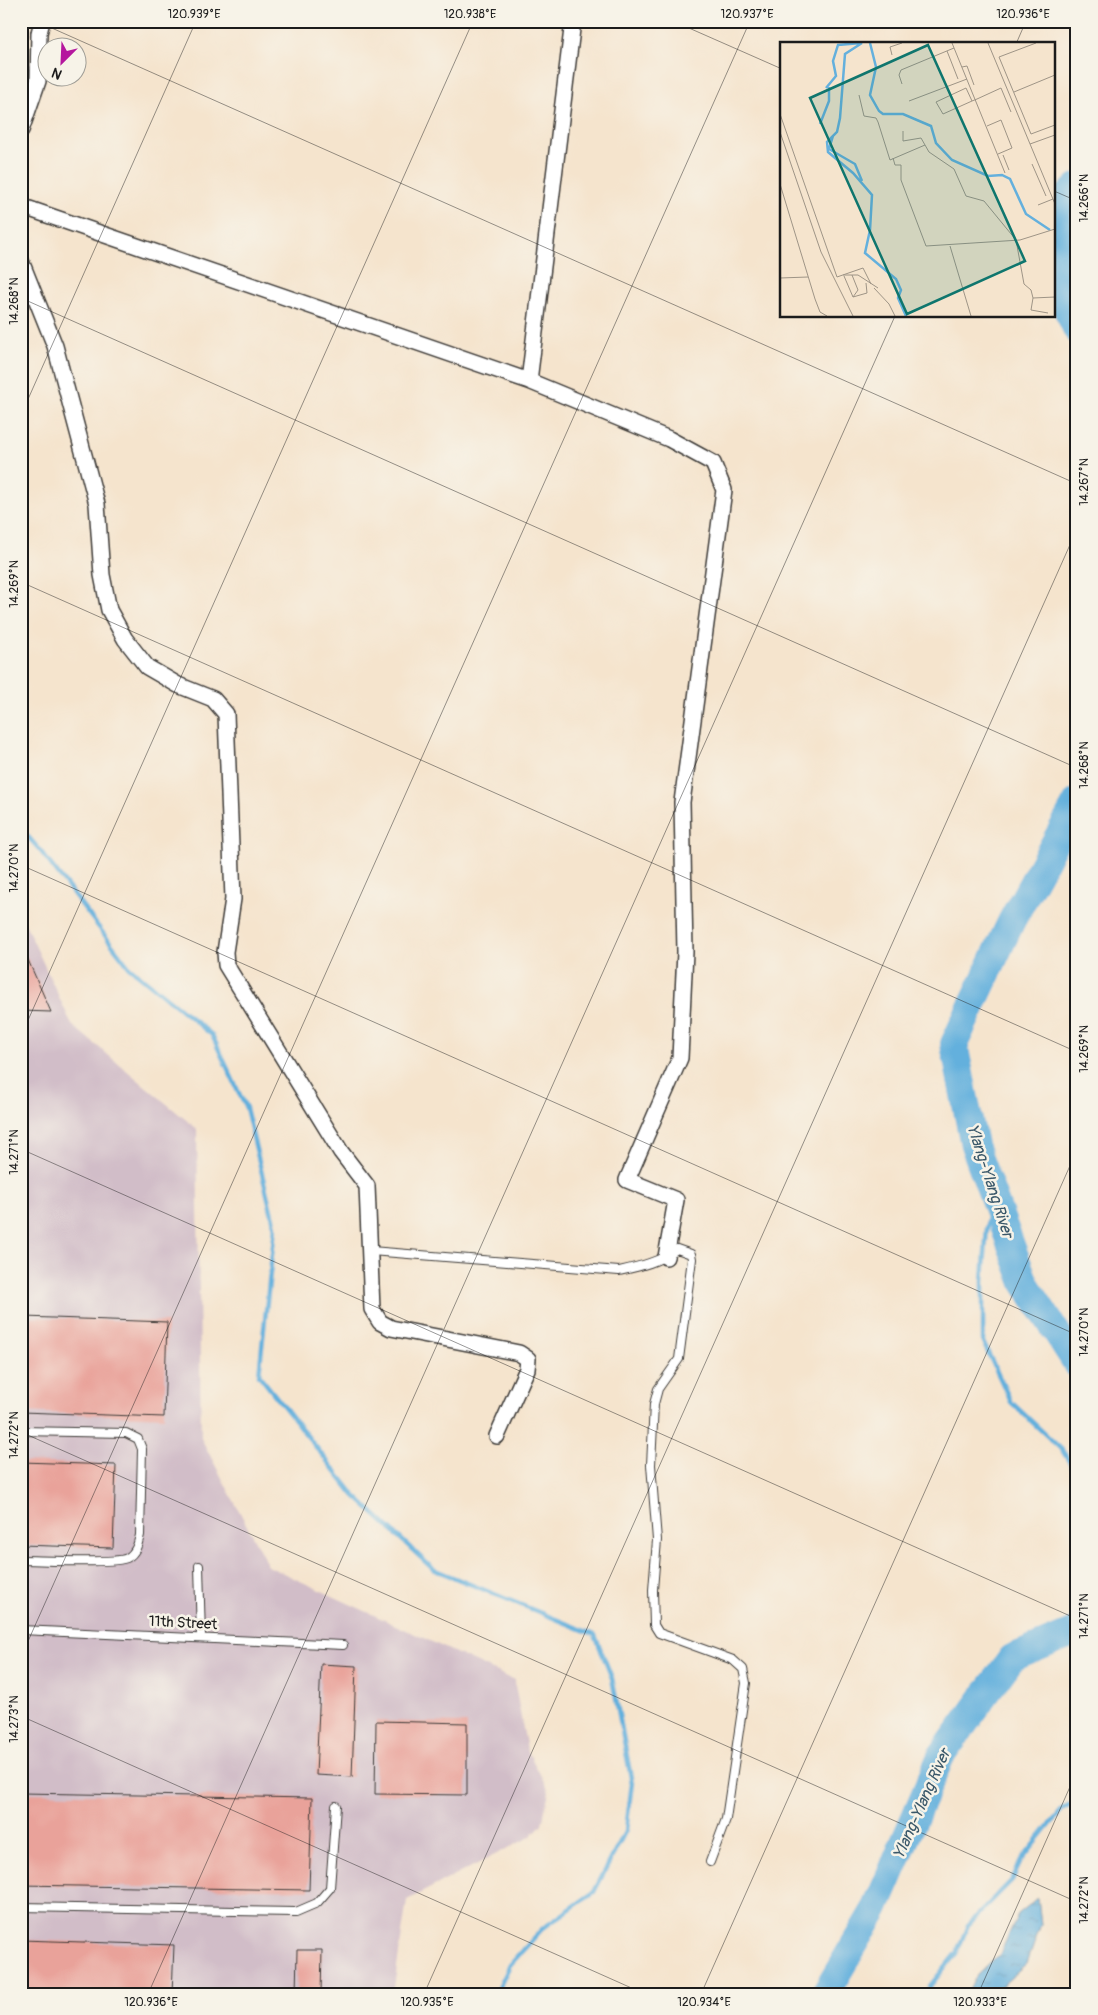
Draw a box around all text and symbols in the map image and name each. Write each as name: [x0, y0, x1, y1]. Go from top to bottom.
text: 120.939°E: [168, 7, 220, 22]
text: 120.938°E: [444, 7, 496, 22]
text: 120.937°E: [721, 7, 773, 22]
text: 120.936°E: [996, 7, 1050, 22]
north arrow: [38, 38, 88, 88]
inset map: [780, 42, 1056, 318]
text: N: [49, 64, 65, 83]
text: 14.266°N: [1077, 174, 1092, 222]
text: 14.268°N: [7, 277, 22, 325]
text: 14.267°N: [1077, 458, 1092, 506]
text: 14.269°N: [7, 560, 22, 608]
text: 14.268°N: [1077, 741, 1092, 789]
text: 14.270°N: [7, 844, 22, 892]
text: 14.269°N: [1077, 1025, 1092, 1073]
water label: Ylang-Ylang River: [962, 1122, 1018, 1242]
text: 14.271°N: [7, 1129, 22, 1175]
text: 14.270°N: [1077, 1308, 1092, 1356]
text: 14.272°N: [7, 1411, 22, 1459]
text: 14.271°N: [1077, 1593, 1092, 1639]
street label: 11th Street: [148, 1612, 219, 1634]
text: 14.273°N: [7, 1695, 22, 1743]
water label: Ylang-Ylang River: [889, 1744, 956, 1862]
text: 14.272°N: [1077, 1876, 1092, 1924]
text: 120.936°E: [124, 1995, 178, 2010]
text: 120.935°E: [400, 1995, 454, 2010]
text: 120.934°E: [677, 1995, 731, 2010]
text: 120.933°E: [953, 1995, 1007, 2010]

